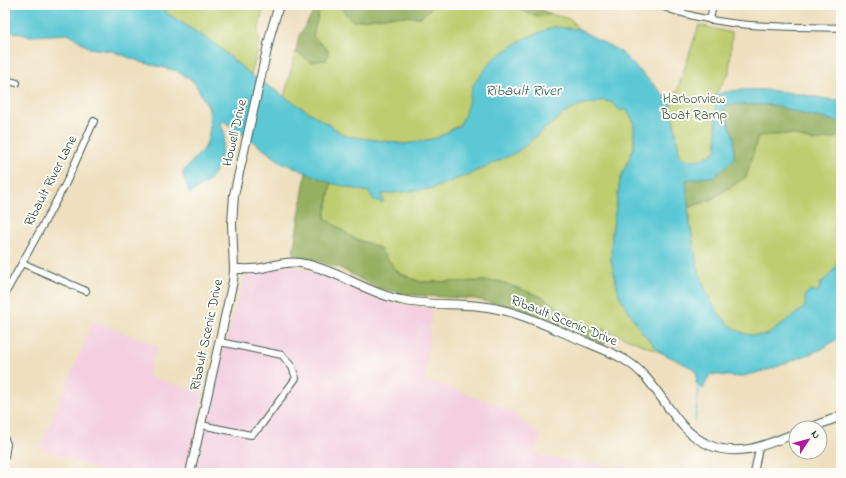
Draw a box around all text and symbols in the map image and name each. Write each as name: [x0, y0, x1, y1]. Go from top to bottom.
water label: Ribault River: [485, 80, 563, 102]
park label: Harborview Boat Ramp: [660, 89, 728, 126]
street label: Howell Drive: [217, 97, 253, 169]
street label: Ribault River Lane: [19, 131, 83, 230]
street label: Ribault Scenic Drive: [185, 277, 229, 393]
street label: Ribault Scenic Drive: [507, 290, 621, 352]
north arrow: [788, 420, 828, 460]
text: N: [807, 427, 824, 442]

